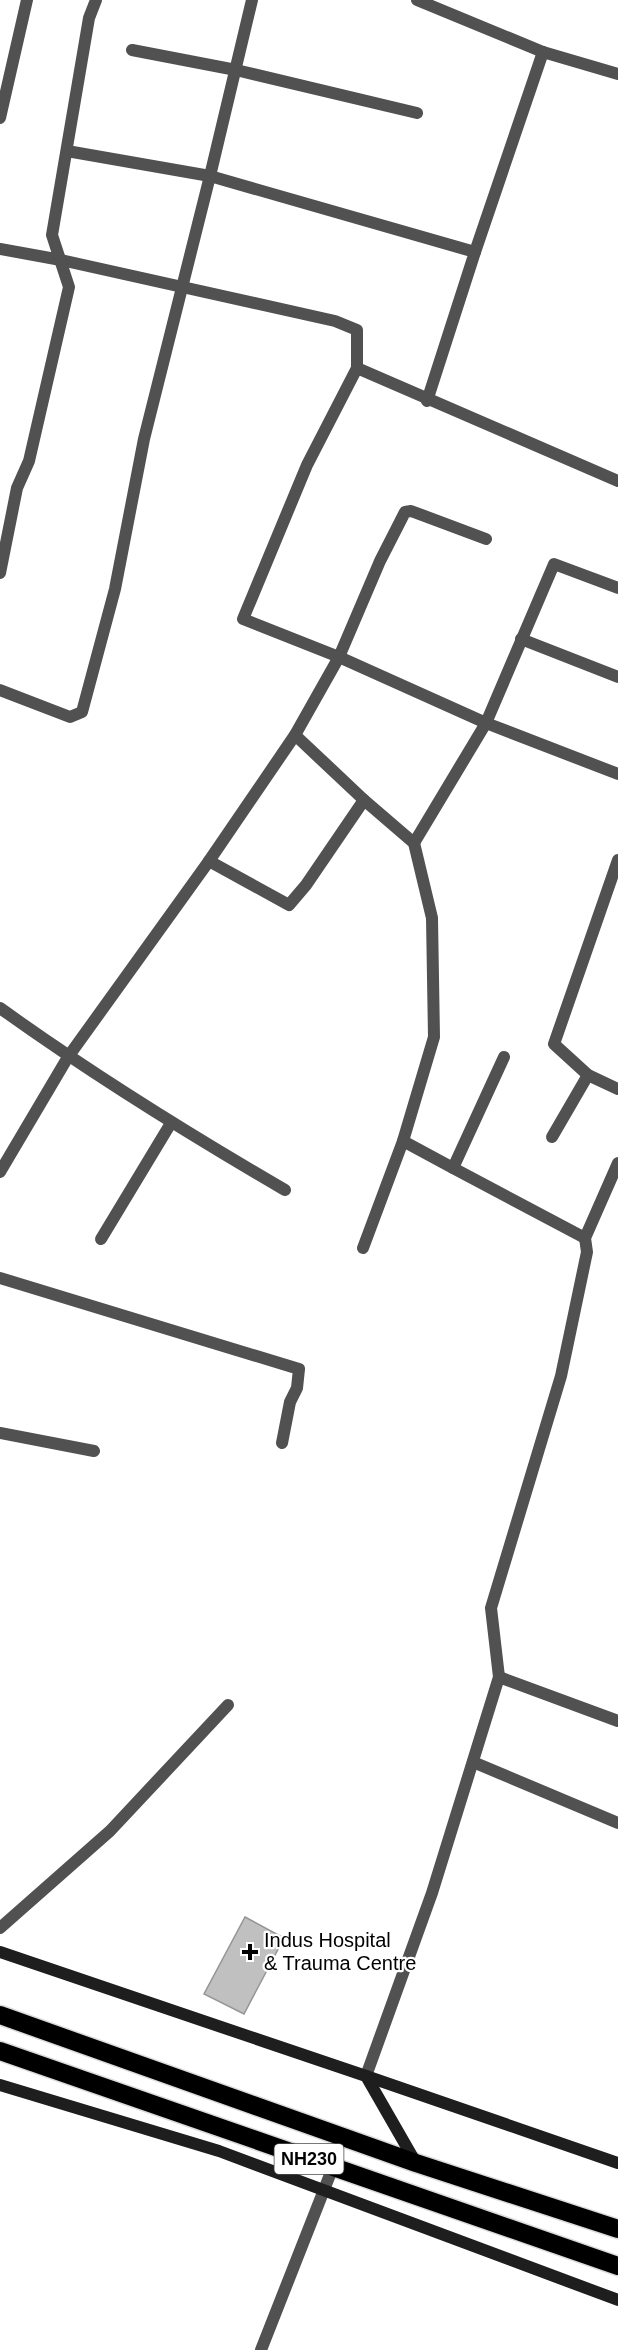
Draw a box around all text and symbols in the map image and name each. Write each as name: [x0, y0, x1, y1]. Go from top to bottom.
place label: Indus Hospital & Trauma Centre: [264, 1929, 416, 1974]
marker: Indus Hospital & Trauma Centre: [241, 1943, 259, 1961]
road number: NH230: [274, 2144, 344, 2174]

